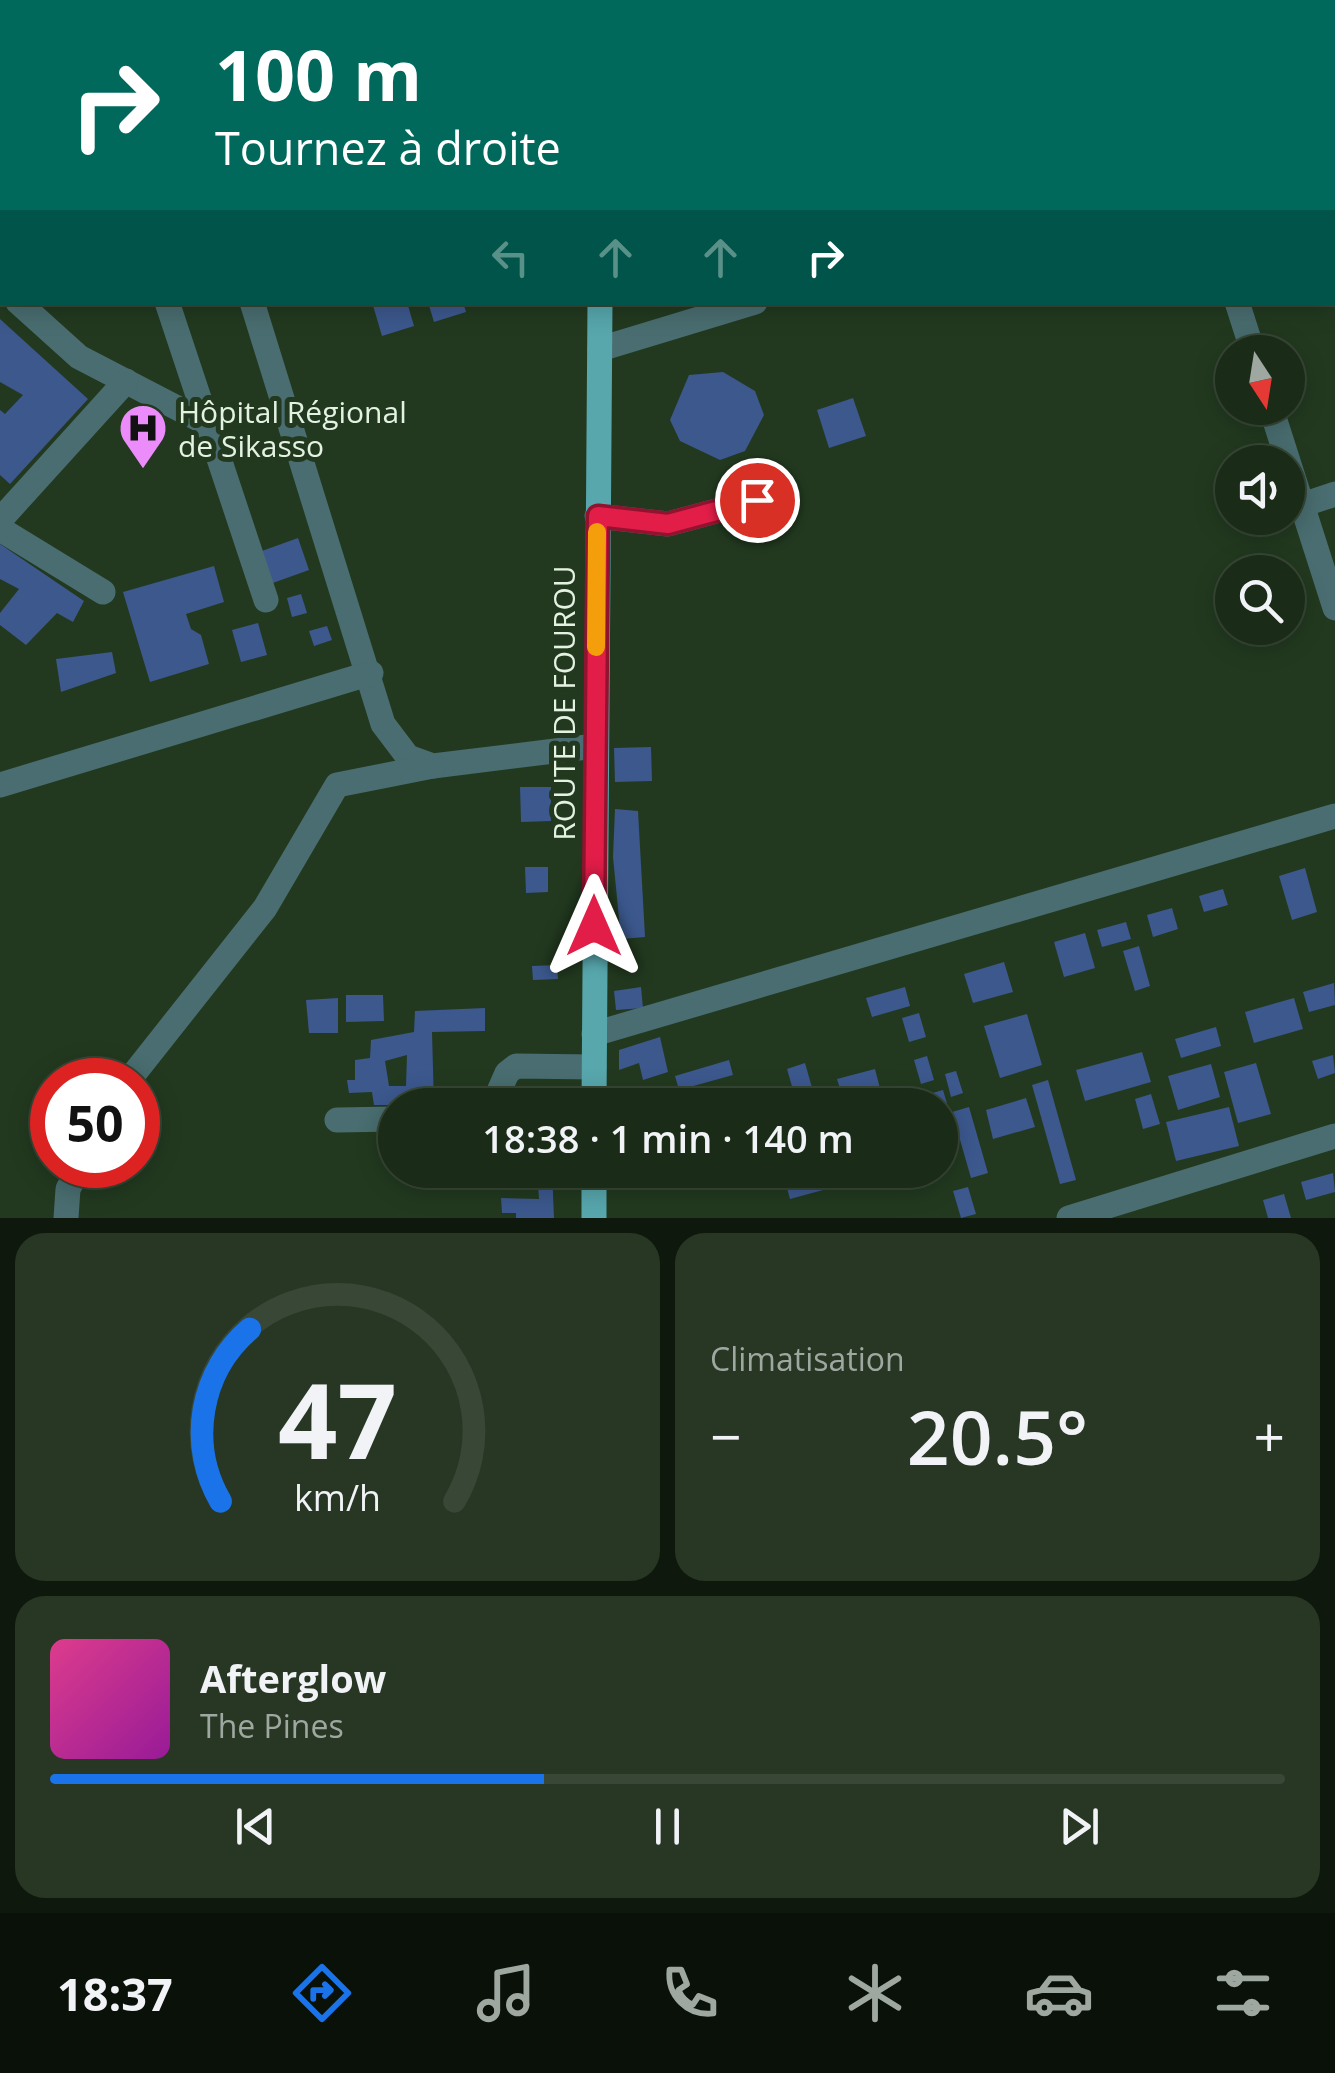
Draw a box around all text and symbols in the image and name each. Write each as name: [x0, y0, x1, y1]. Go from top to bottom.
text: 100 m: [215, 26, 422, 122]
icon: right: [50, 40, 180, 170]
text: Tournez à droite: [215, 117, 561, 178]
icon: left: [483, 230, 538, 285]
icon: ahead: [588, 230, 643, 285]
icon: ahead: [693, 230, 748, 285]
icon: right: [798, 230, 853, 285]
north arrow: [1215, 335, 1305, 425]
map controls: [1215, 335, 1305, 645]
place label: Hôpital Régional de Sikasso: [178, 391, 407, 466]
hospital icon: Hôpital Régional de Sikasso: [117, 402, 169, 470]
button: sound: [1215, 445, 1305, 535]
pin: [715, 458, 800, 543]
icon: arrive: [730, 473, 785, 528]
button: search: [1215, 555, 1305, 645]
street label: ROUTE DE FOUROU: [543, 565, 584, 841]
position arrow: [542, 874, 646, 978]
speed limit sign: 50: [30, 1058, 160, 1188]
text: 18:38 · 1 min · 140 m: [482, 1112, 854, 1164]
text: Climatisation: [710, 1337, 905, 1380]
text: 47: [278, 1348, 397, 1489]
text: 20.5°: [907, 1385, 1088, 1487]
text: −: [710, 1398, 741, 1473]
text: +: [1254, 1398, 1285, 1473]
text: km/h: [294, 1473, 381, 1521]
text: Afterglow: [200, 1652, 386, 1704]
text: The Pines: [200, 1704, 344, 1747]
icon: previous: [228, 1799, 283, 1854]
icon: pause: [640, 1799, 695, 1854]
icon: next: [1052, 1799, 1107, 1854]
icon: directions: [287, 1958, 357, 2028]
icon: music: [471, 1958, 541, 2028]
icon: phone: [655, 1958, 725, 2028]
icon: climate: [840, 1958, 910, 2028]
icon: car: [1024, 1958, 1094, 2028]
icon: filters: [1208, 1958, 1278, 2028]
text: 18:37: [57, 1963, 173, 2024]

